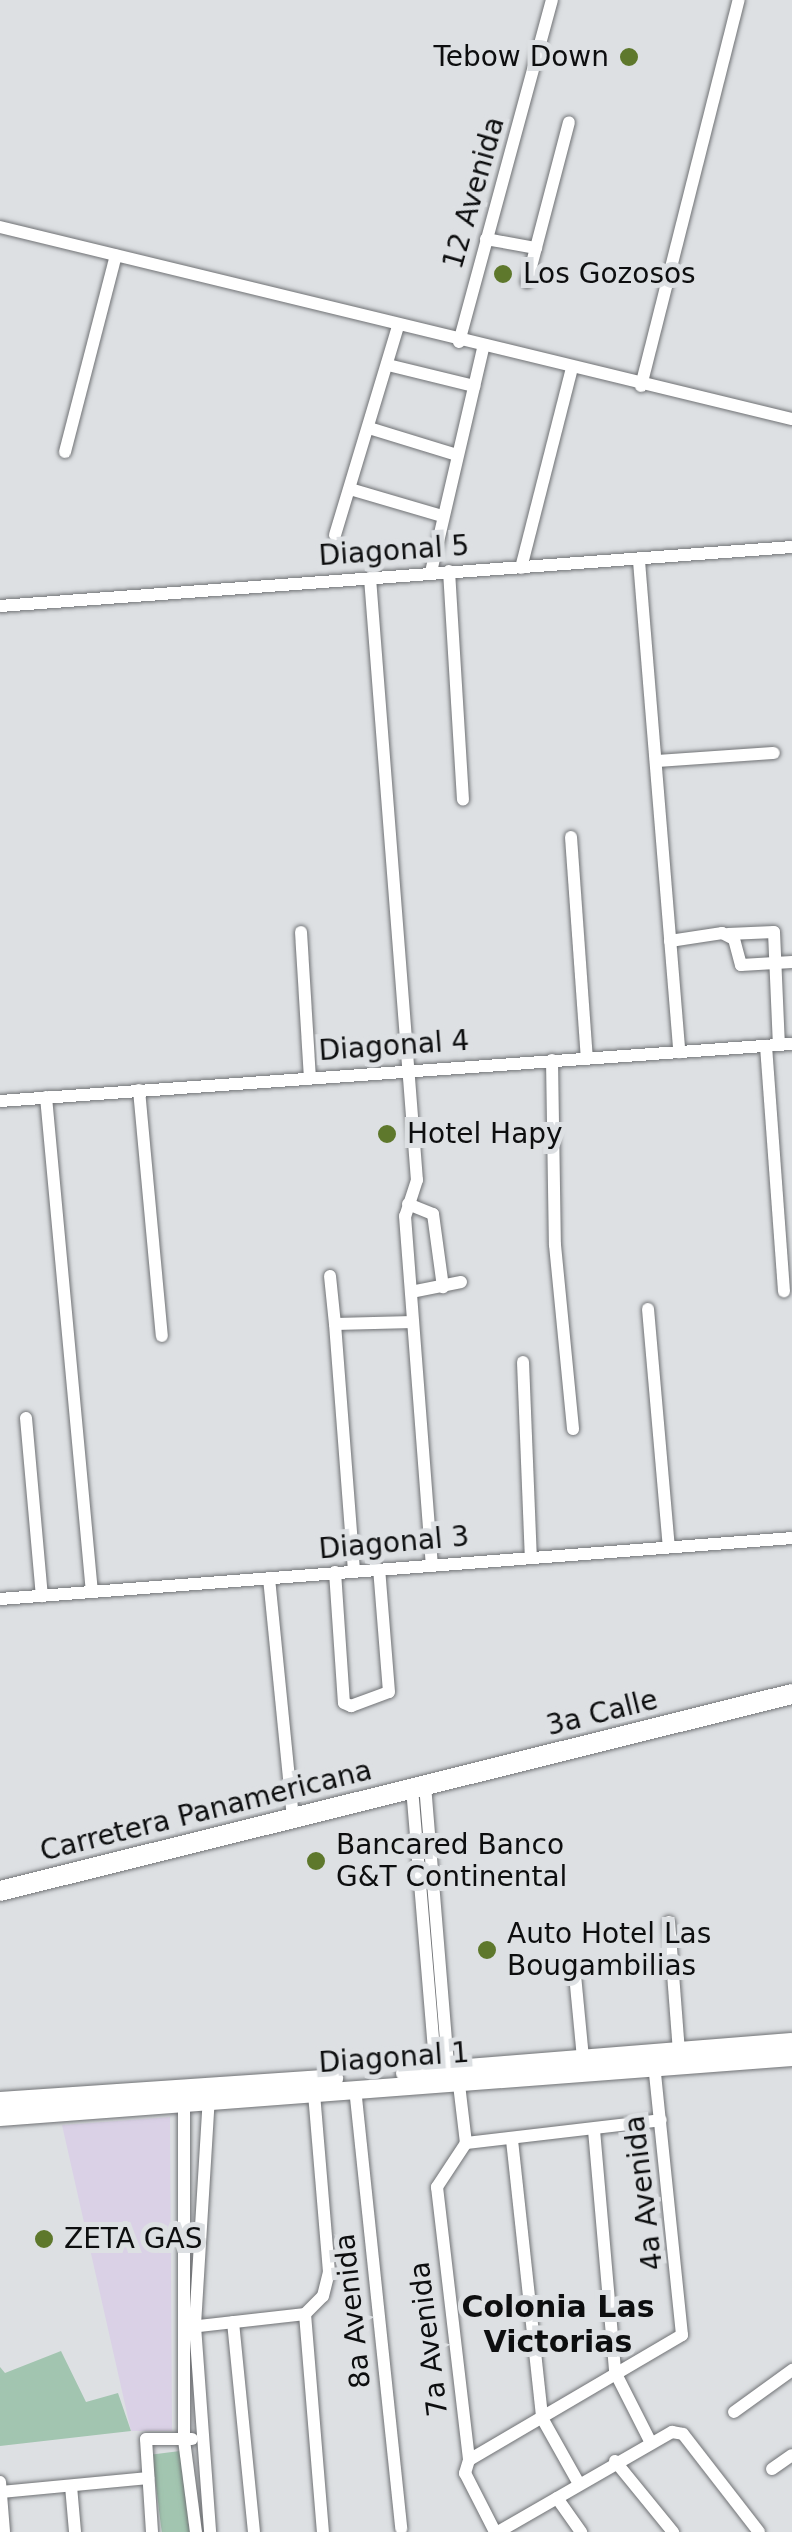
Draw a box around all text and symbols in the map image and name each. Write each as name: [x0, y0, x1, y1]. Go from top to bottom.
place label: Tebow Down: [433, 40, 609, 74]
marker: Tebow Down: [618, 46, 640, 68]
street label: 12 Avenida: [436, 113, 512, 273]
place label: Los Gozosos: [523, 257, 696, 291]
marker: Los Gozosos: [492, 263, 514, 285]
street label: Diagonal 5: [318, 529, 470, 573]
street label: Diagonal 4: [318, 1024, 470, 1068]
place label: Hotel Hapy: [407, 1117, 563, 1151]
marker: Hotel Hapy: [376, 1123, 398, 1145]
street label: Diagonal 3: [317, 1520, 471, 1566]
street label: 3a Calle: [543, 1683, 661, 1743]
street label: Carretera Panamericana: [37, 1754, 375, 1868]
place label: Bancared Banco G&T Continental: [336, 1828, 567, 1894]
marker: Bancared Banco G&T Continental: [305, 1850, 327, 1872]
place label: Auto Hotel Las Bougambilias: [507, 1917, 711, 1983]
marker: Auto Hotel Las Bougambilias: [476, 1939, 498, 1961]
street label: Diagonal 1: [318, 2036, 470, 2080]
street label: 4a Avenida: [618, 2114, 670, 2272]
place label: ZETA GAS: [64, 2222, 202, 2256]
marker: ZETA GAS: [33, 2228, 55, 2250]
street label: 8a Avenida: [328, 2232, 378, 2390]
street label: 7a Avenida: [403, 2260, 455, 2418]
district label: Colonia Las Victorias: [461, 2289, 655, 2360]

